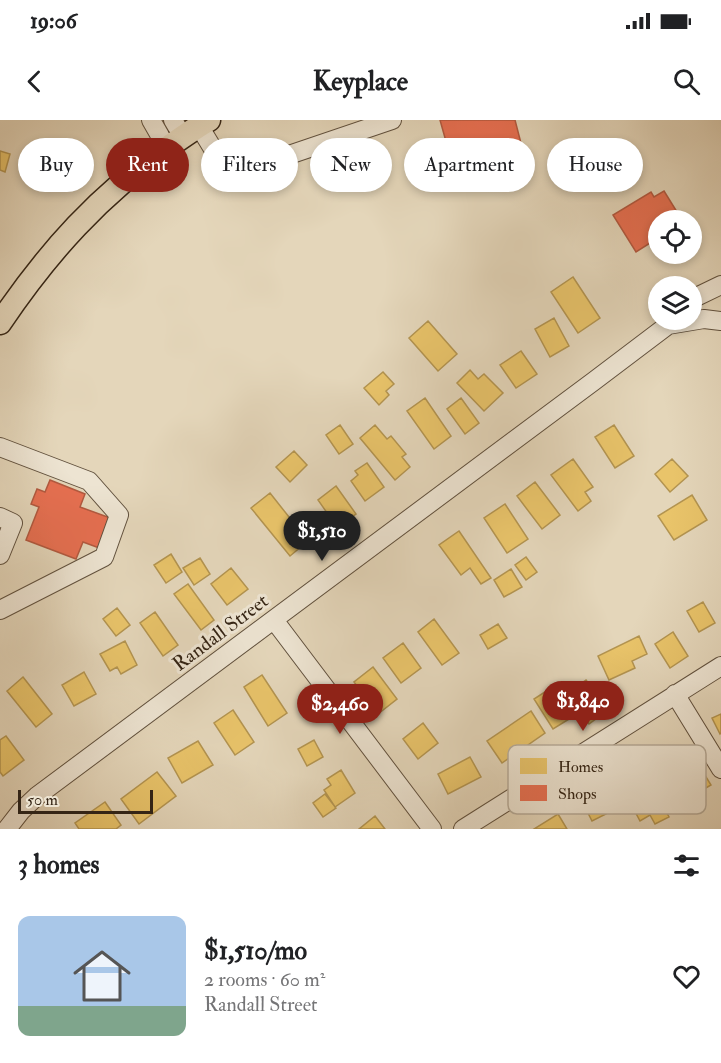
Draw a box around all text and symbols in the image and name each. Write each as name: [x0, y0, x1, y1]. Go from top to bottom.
text: 19:06: [30, 7, 77, 35]
icon: back: [18, 65, 51, 98]
text: Keyplace: [313, 65, 408, 98]
icon: search: [670, 65, 703, 98]
chip: Buy: [18, 138, 94, 192]
chip: Rent: [106, 138, 189, 192]
chip: Filters: [201, 138, 298, 192]
chip: New: [310, 138, 392, 192]
chip: Apartment: [404, 138, 535, 192]
chip: House: [547, 138, 643, 192]
map controls: [648, 210, 702, 330]
button: locate: [648, 210, 702, 264]
button: layers: [648, 276, 702, 330]
pin: $1,510: [273, 511, 371, 562]
text: $1,510: [298, 518, 346, 543]
street label: Randall Street: [167, 588, 274, 677]
pin: $1,840: [534, 681, 632, 732]
pin: $2,460: [291, 684, 389, 735]
text: $1,840: [556, 688, 610, 713]
text: $2,460: [311, 691, 369, 716]
legend: [508, 745, 706, 814]
text: Homes: [558, 757, 603, 777]
text: Shops: [558, 784, 597, 805]
scale bar: [18, 787, 153, 814]
text: 50 m: [27, 790, 58, 810]
text: 3 homes: [18, 849, 99, 881]
icon: filters: [670, 849, 703, 882]
text: $1,510/mo: [204, 935, 307, 967]
icon: home: [66, 940, 138, 1012]
icon: heart: [670, 960, 703, 993]
text: 2 rooms · 60 m²: [204, 967, 325, 992]
text: Randall Street: [204, 992, 318, 1017]

